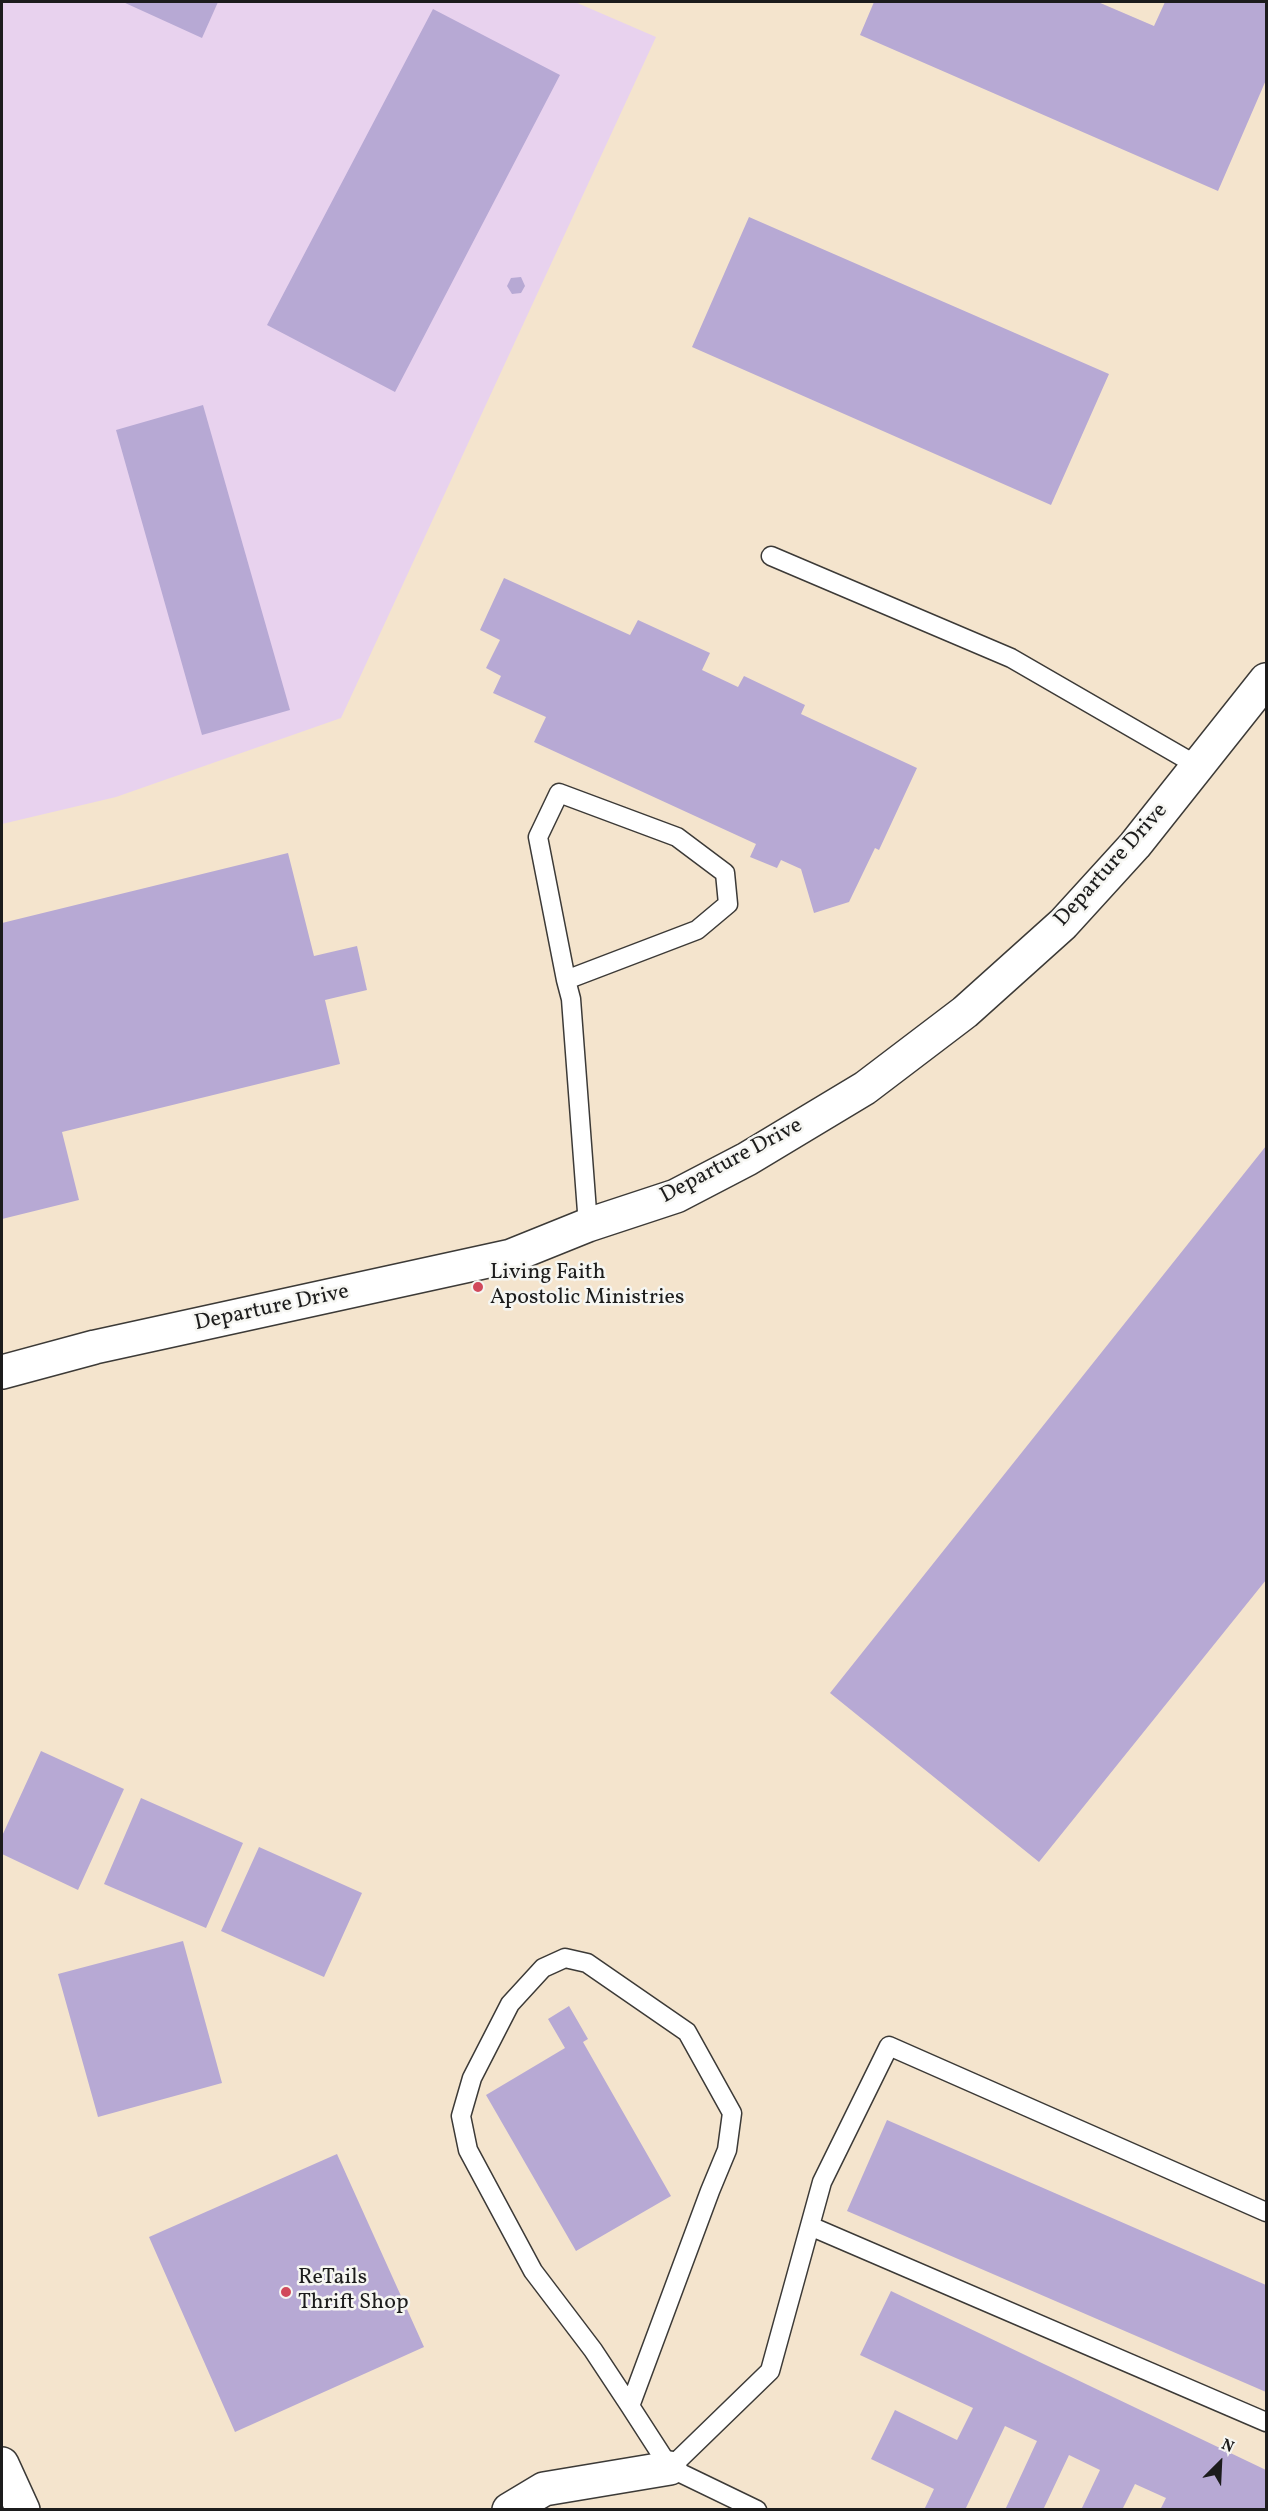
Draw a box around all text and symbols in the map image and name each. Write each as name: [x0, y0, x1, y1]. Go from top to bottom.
street label: Departure Drive: [1050, 799, 1174, 933]
street label: Departure Drive: [656, 1113, 808, 1211]
place label: Living Faith Apostolic Ministries: [490, 1261, 684, 1312]
street label: Departure Drive: [192, 1280, 352, 1338]
marker: Living Faith Apostolic Ministries: [471, 1280, 485, 1294]
place label: ReTails Thrift Shop: [298, 2266, 409, 2318]
marker: ReTails Thrift Shop: [279, 2285, 293, 2299]
north arrow: [1190, 2433, 1250, 2493]
text: N: [1218, 2434, 1237, 2459]

